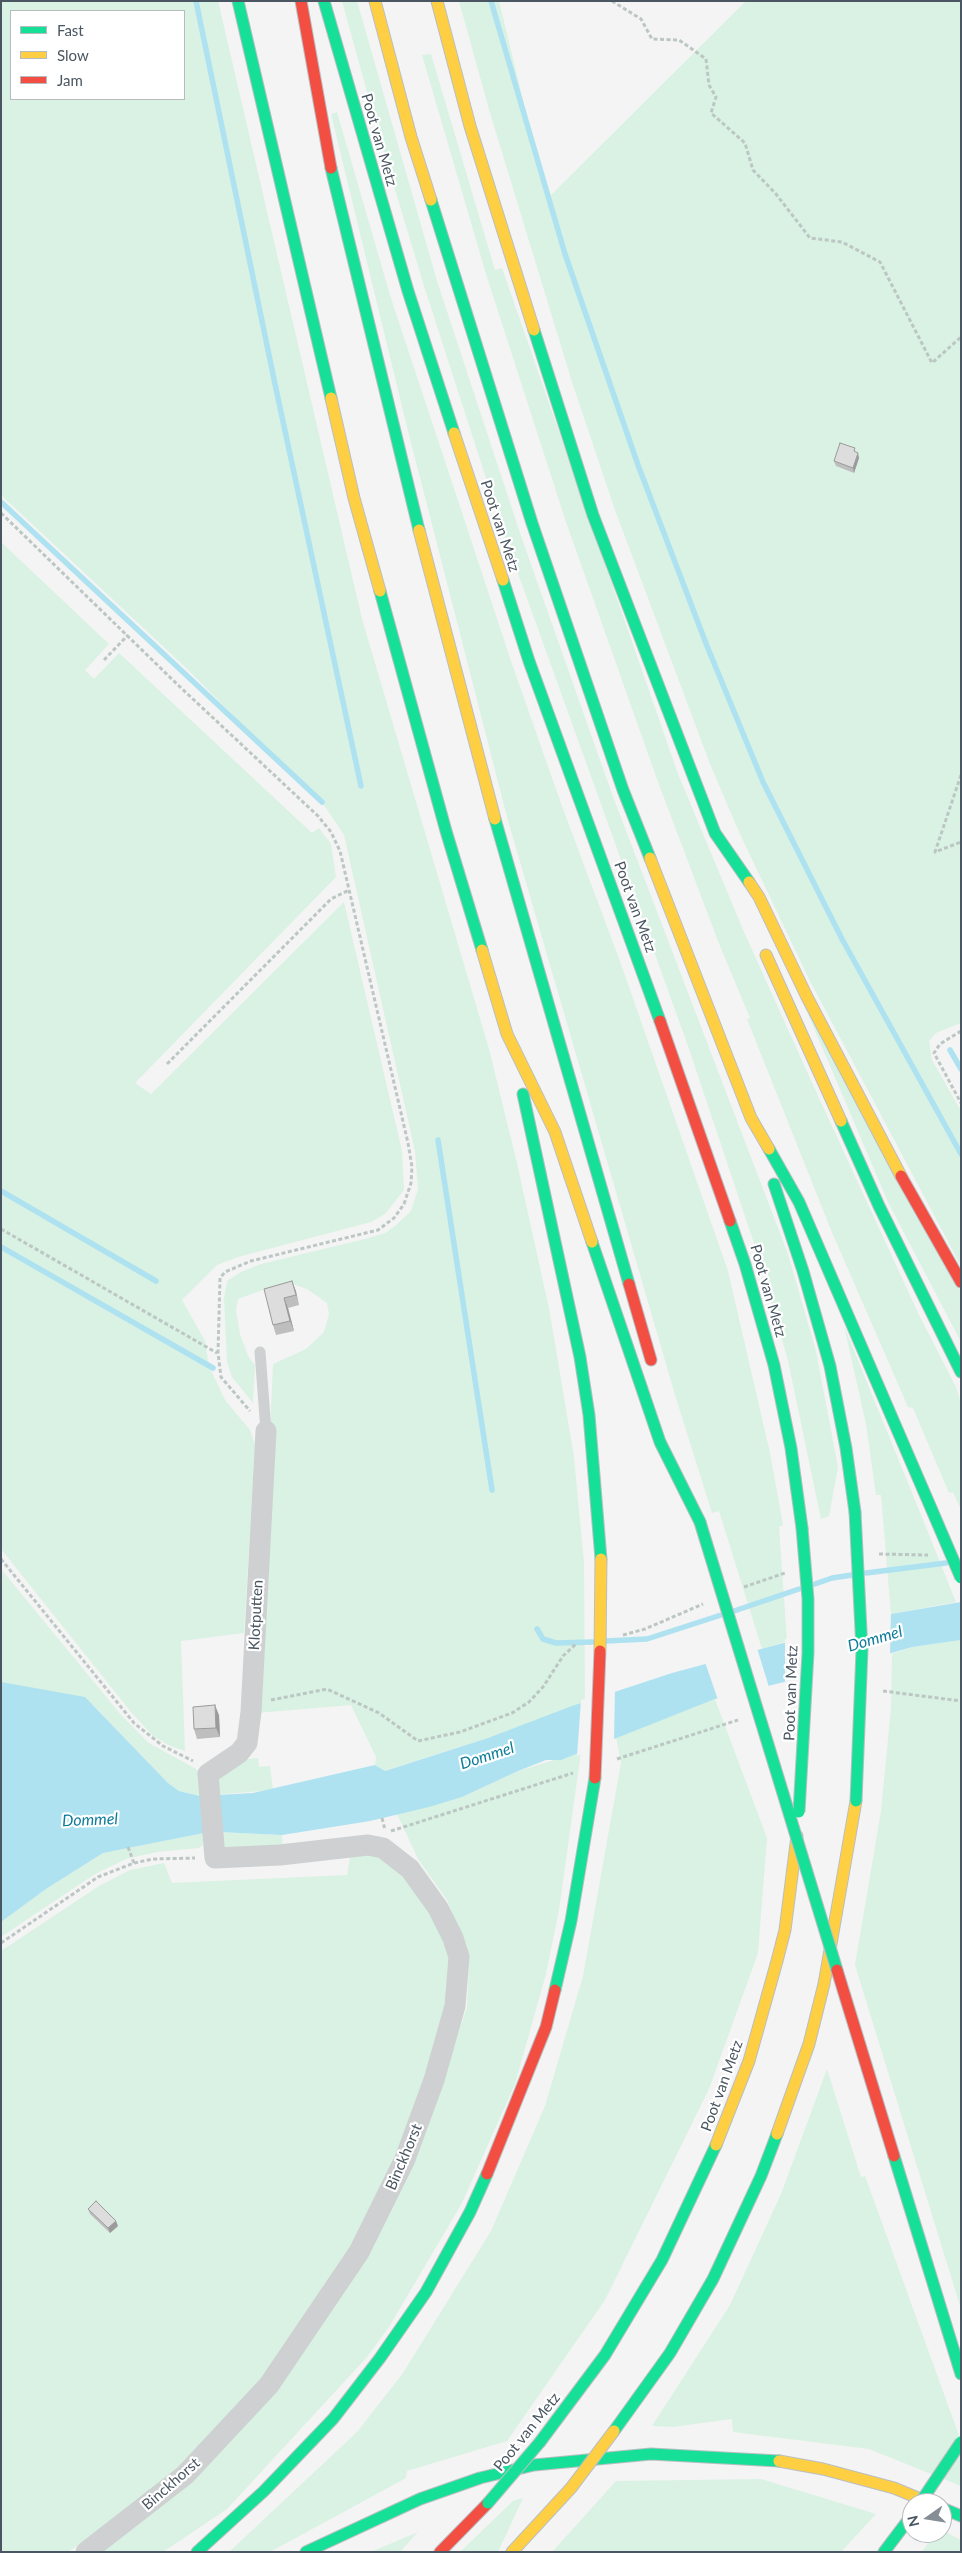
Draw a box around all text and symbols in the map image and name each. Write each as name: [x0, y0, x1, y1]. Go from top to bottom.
legend: [10, 10, 185, 100]
text: Fast: [57, 21, 84, 39]
text: Slow: [57, 46, 89, 64]
text: Jam: [57, 71, 83, 89]
street label: Poot van Metz: [357, 92, 401, 188]
street label: Poot van Metz: [477, 478, 523, 574]
street label: Poot van Metz: [610, 859, 660, 955]
street label: Poot van Metz: [746, 1243, 790, 1339]
street label: Klotputten: [245, 1579, 267, 1651]
water label: Dommel: [845, 1622, 905, 1656]
street label: Poot van Metz: [780, 1645, 802, 1741]
water label: Dommel: [457, 1738, 517, 1774]
water label: Dommel: [62, 1809, 118, 1831]
street label: Poot van Metz: [697, 2038, 747, 2134]
street label: Binckhorst: [382, 2121, 426, 2193]
street label: Poot van Metz: [490, 2389, 564, 2475]
street label: Binckhorst: [139, 2454, 203, 2514]
north arrow: [902, 2493, 952, 2543]
text: N: [903, 2514, 922, 2528]

